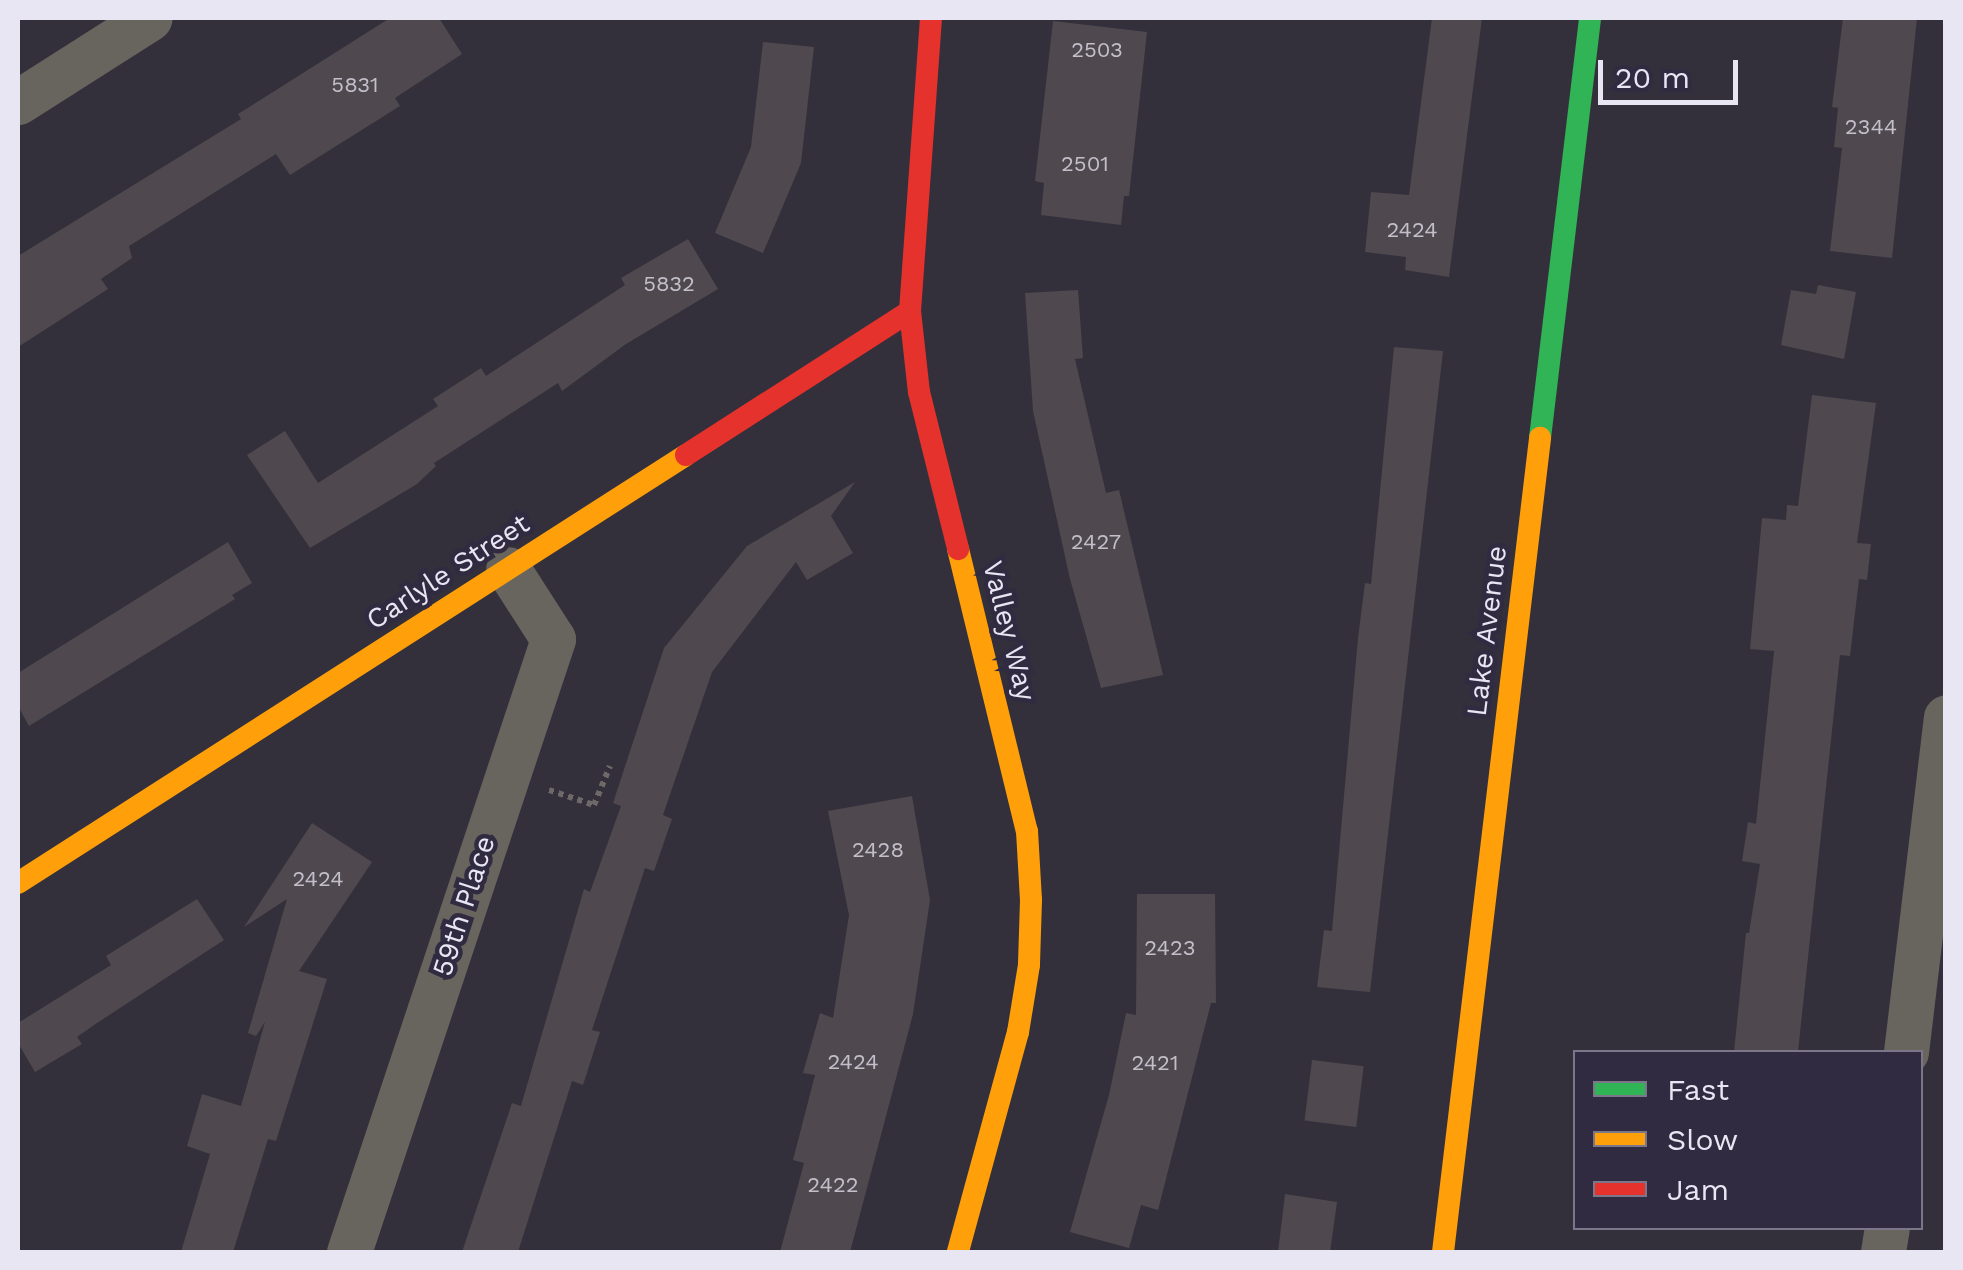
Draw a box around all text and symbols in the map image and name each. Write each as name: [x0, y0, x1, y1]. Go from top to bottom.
house number: 2503: [1071, 37, 1123, 63]
scale bar: [1603, 40, 1743, 102]
text: 20 m: [1615, 60, 1690, 95]
house number: 5831: [331, 72, 379, 98]
house number: 2344: [1845, 114, 1897, 140]
house number: 2501: [1061, 151, 1109, 177]
house number: 2424: [1386, 217, 1438, 243]
house number: 5832: [643, 271, 695, 297]
street label: Carlyle Street: [360, 507, 536, 637]
house number: 2427: [1071, 529, 1121, 555]
street label: Lake Avenue: [1460, 543, 1514, 719]
street label: Valley Way: [975, 557, 1043, 705]
street label: 59th Place: [426, 832, 502, 980]
house number: 2428: [852, 837, 904, 863]
house number: 2424: [292, 866, 344, 892]
house number: 2423: [1144, 935, 1196, 961]
house number: 2424: [827, 1049, 879, 1075]
house number: 2421: [1131, 1050, 1179, 1076]
legend: [1573, 1050, 1923, 1230]
text: Fast: [1667, 1072, 1729, 1107]
text: Slow: [1667, 1122, 1738, 1157]
house number: 2422: [807, 1172, 859, 1198]
text: Jam: [1667, 1172, 1729, 1207]

